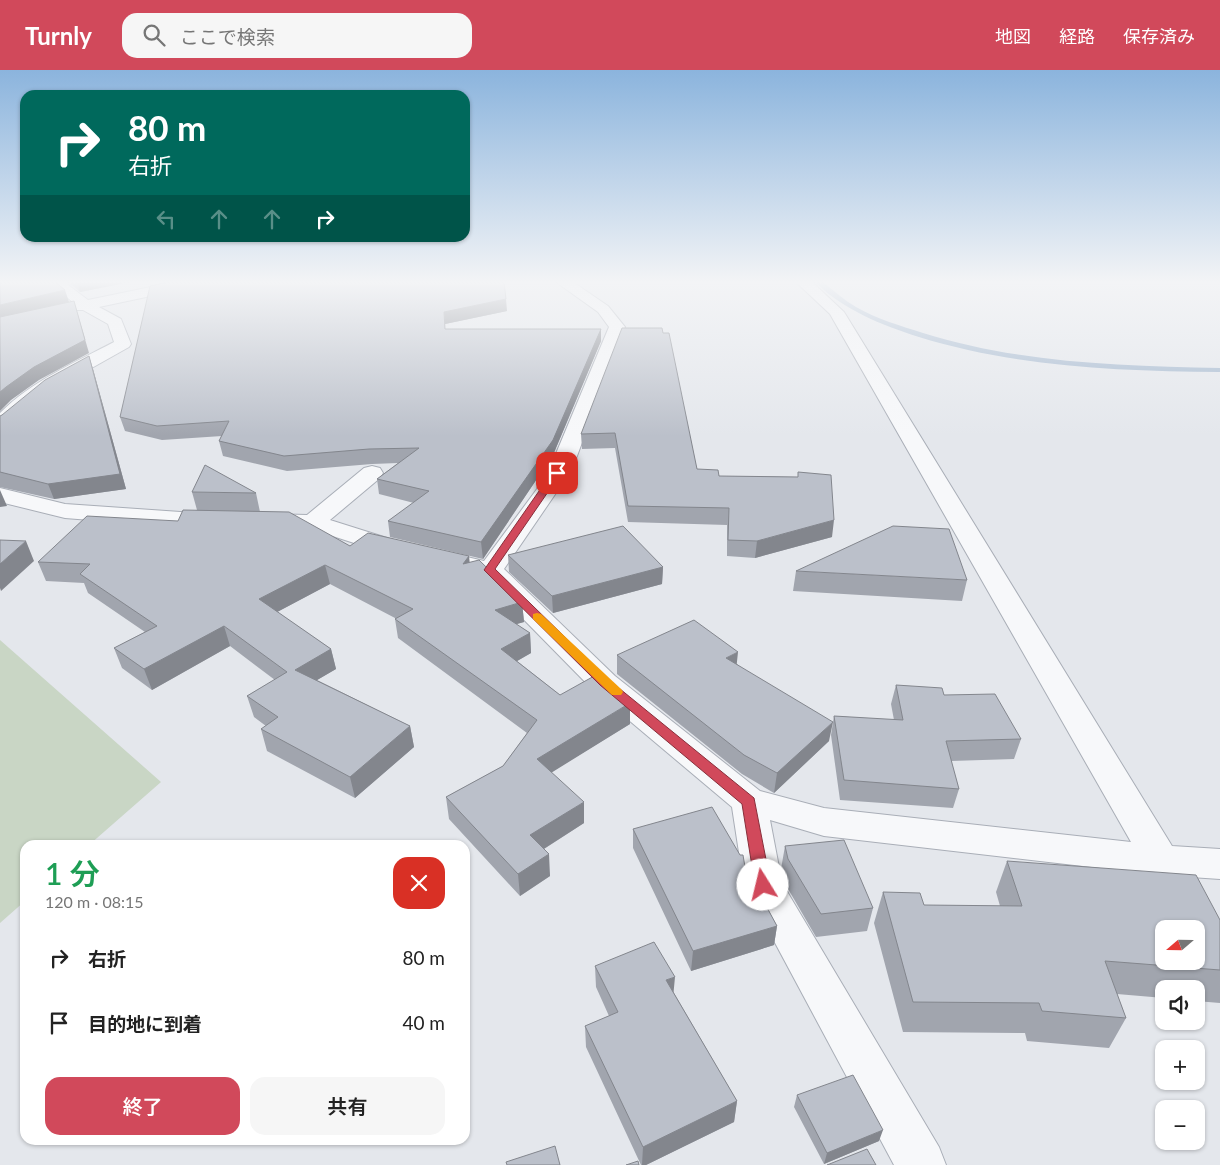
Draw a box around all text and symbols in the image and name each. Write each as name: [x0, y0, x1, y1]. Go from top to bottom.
search box: [122, 13, 472, 58]
text: Turnly: [25, 21, 92, 50]
icon: search: [140, 21, 168, 49]
text: ここで検索: [180, 25, 275, 48]
text: 地図: [995, 25, 1031, 47]
text: 経路: [1059, 25, 1095, 47]
text: 保存済み: [1123, 25, 1195, 47]
text: 80 m: [128, 106, 206, 148]
icon: right: [45, 110, 110, 175]
text: 右折: [128, 152, 172, 179]
icon: left: [152, 205, 180, 233]
icon: ahead: [205, 205, 233, 233]
icon: ahead: [258, 205, 286, 233]
icon: right: [311, 205, 339, 233]
pin: [536, 452, 578, 494]
icon: arrive: [543, 459, 571, 487]
text: 1 分: [45, 855, 100, 891]
button: close: [393, 857, 445, 909]
position arrow: [736, 858, 788, 910]
text: 120 m · 08:15: [45, 892, 144, 911]
north arrow: [1155, 920, 1205, 970]
map controls: [1155, 920, 1205, 1150]
icon: right: [45, 944, 73, 972]
text: 80 m: [402, 946, 445, 969]
text: 右折: [88, 947, 126, 970]
button: sound: [1155, 980, 1205, 1030]
icon: arrive: [45, 1009, 73, 1037]
text: 40 m: [402, 1011, 445, 1034]
text: 目的地に到着: [88, 1012, 202, 1035]
button: +: [1155, 1040, 1205, 1090]
button: 終了: [45, 1077, 240, 1135]
button: 共有: [250, 1077, 445, 1135]
button: −: [1155, 1100, 1205, 1150]

